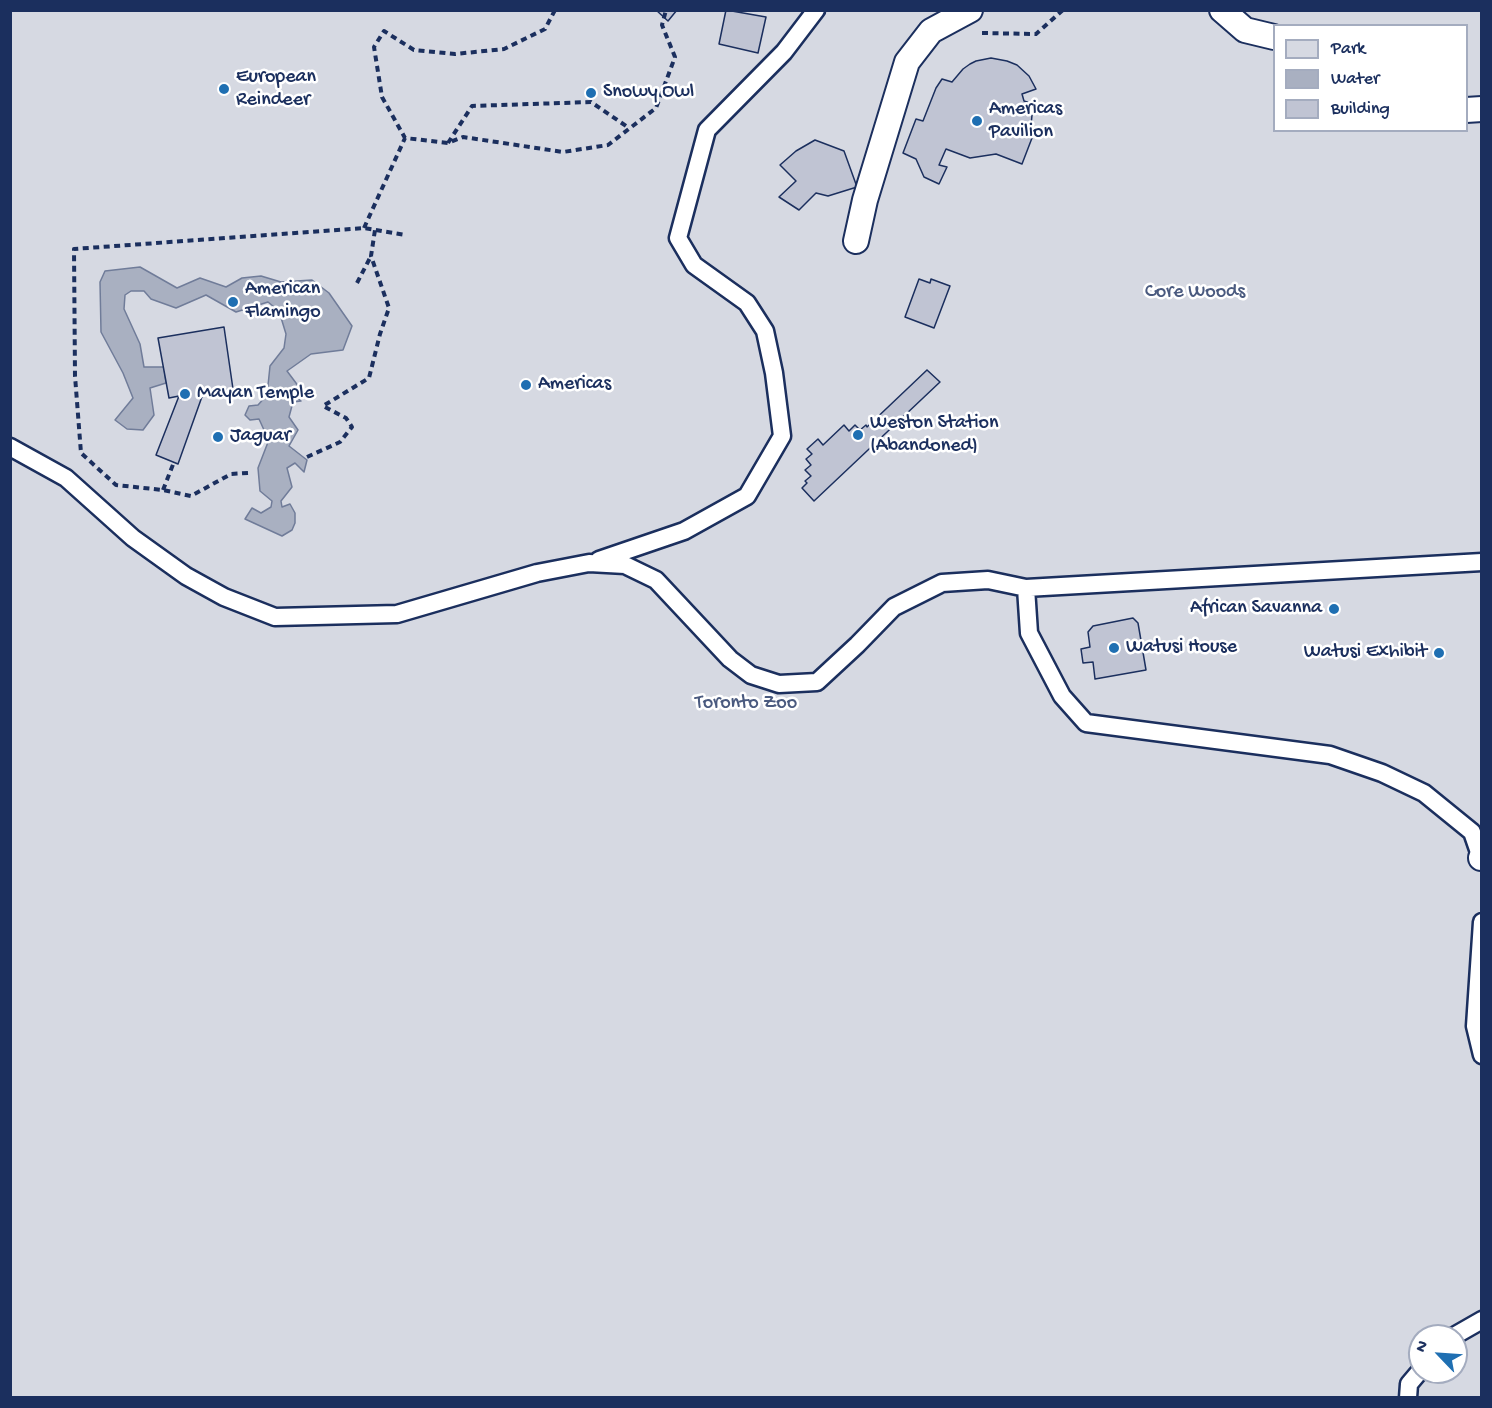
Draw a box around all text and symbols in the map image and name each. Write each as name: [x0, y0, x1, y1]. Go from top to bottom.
legend: [1273, 24, 1468, 132]
text: Park: [1331, 39, 1365, 60]
place label: European Reindeer: [236, 66, 316, 113]
text: Water: [1331, 69, 1379, 90]
place label: Snowy Owl: [603, 81, 694, 105]
marker: European Reindeer: [217, 82, 231, 96]
marker: Snowy Owl: [584, 86, 598, 100]
place label: Americas Pavilion: [989, 98, 1062, 145]
text: Building: [1331, 99, 1390, 120]
marker: Americas Pavilion: [970, 114, 984, 128]
place label: American Flamingo: [245, 278, 321, 325]
park label: Core Woods: [1145, 281, 1245, 305]
marker: American Flamingo: [226, 295, 240, 309]
place label: Americas: [538, 373, 611, 397]
marker: Americas: [519, 378, 533, 392]
place label: Mayan Temple: [197, 382, 314, 406]
marker: Mayan Temple: [178, 387, 192, 401]
place label: Weston Station (Abandoned): [870, 412, 998, 459]
place label: Jaguar: [230, 425, 291, 449]
marker: Weston Station (Abandoned): [851, 428, 865, 442]
marker: Jaguar: [211, 430, 225, 444]
place label: African Savanna: [1190, 597, 1322, 621]
marker: African Savanna: [1327, 602, 1341, 616]
place label: Watusi House: [1126, 636, 1237, 660]
marker: Watusi House: [1107, 641, 1121, 655]
place label: Watusi Exhibit: [1304, 641, 1427, 665]
marker: Watusi Exhibit: [1432, 646, 1446, 660]
park label: Toronto Zoo: [695, 692, 797, 716]
north arrow: [1408, 1324, 1468, 1384]
text: N: [1412, 1338, 1434, 1356]

